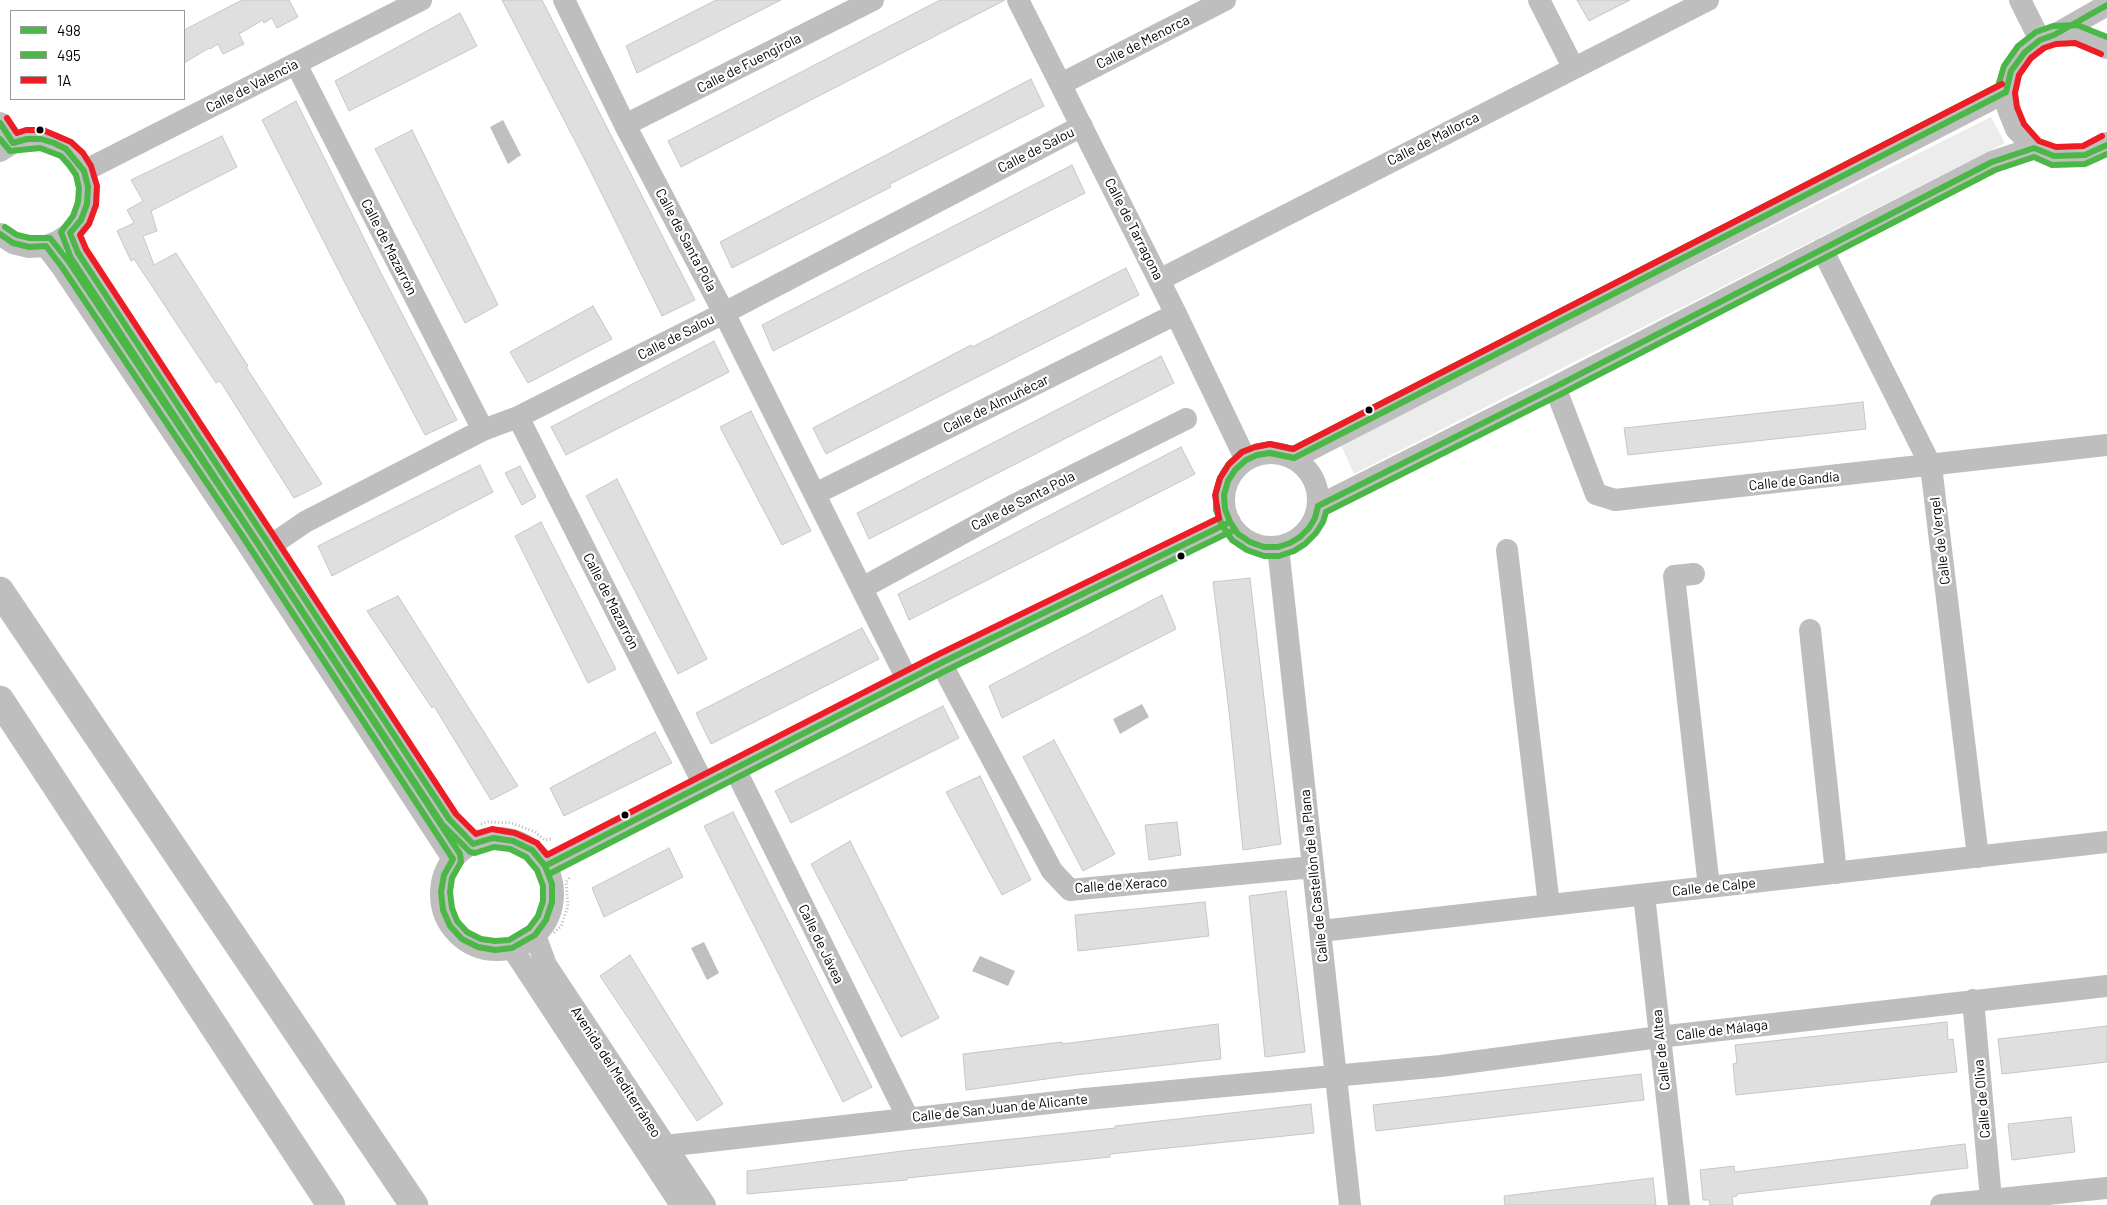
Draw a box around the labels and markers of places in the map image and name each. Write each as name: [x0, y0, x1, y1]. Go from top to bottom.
unlabelled marker: [35, 125, 45, 135]
unlabelled marker: [1364, 405, 1374, 415]
unlabelled marker: [1176, 551, 1186, 561]
unlabelled marker: [620, 810, 630, 820]

